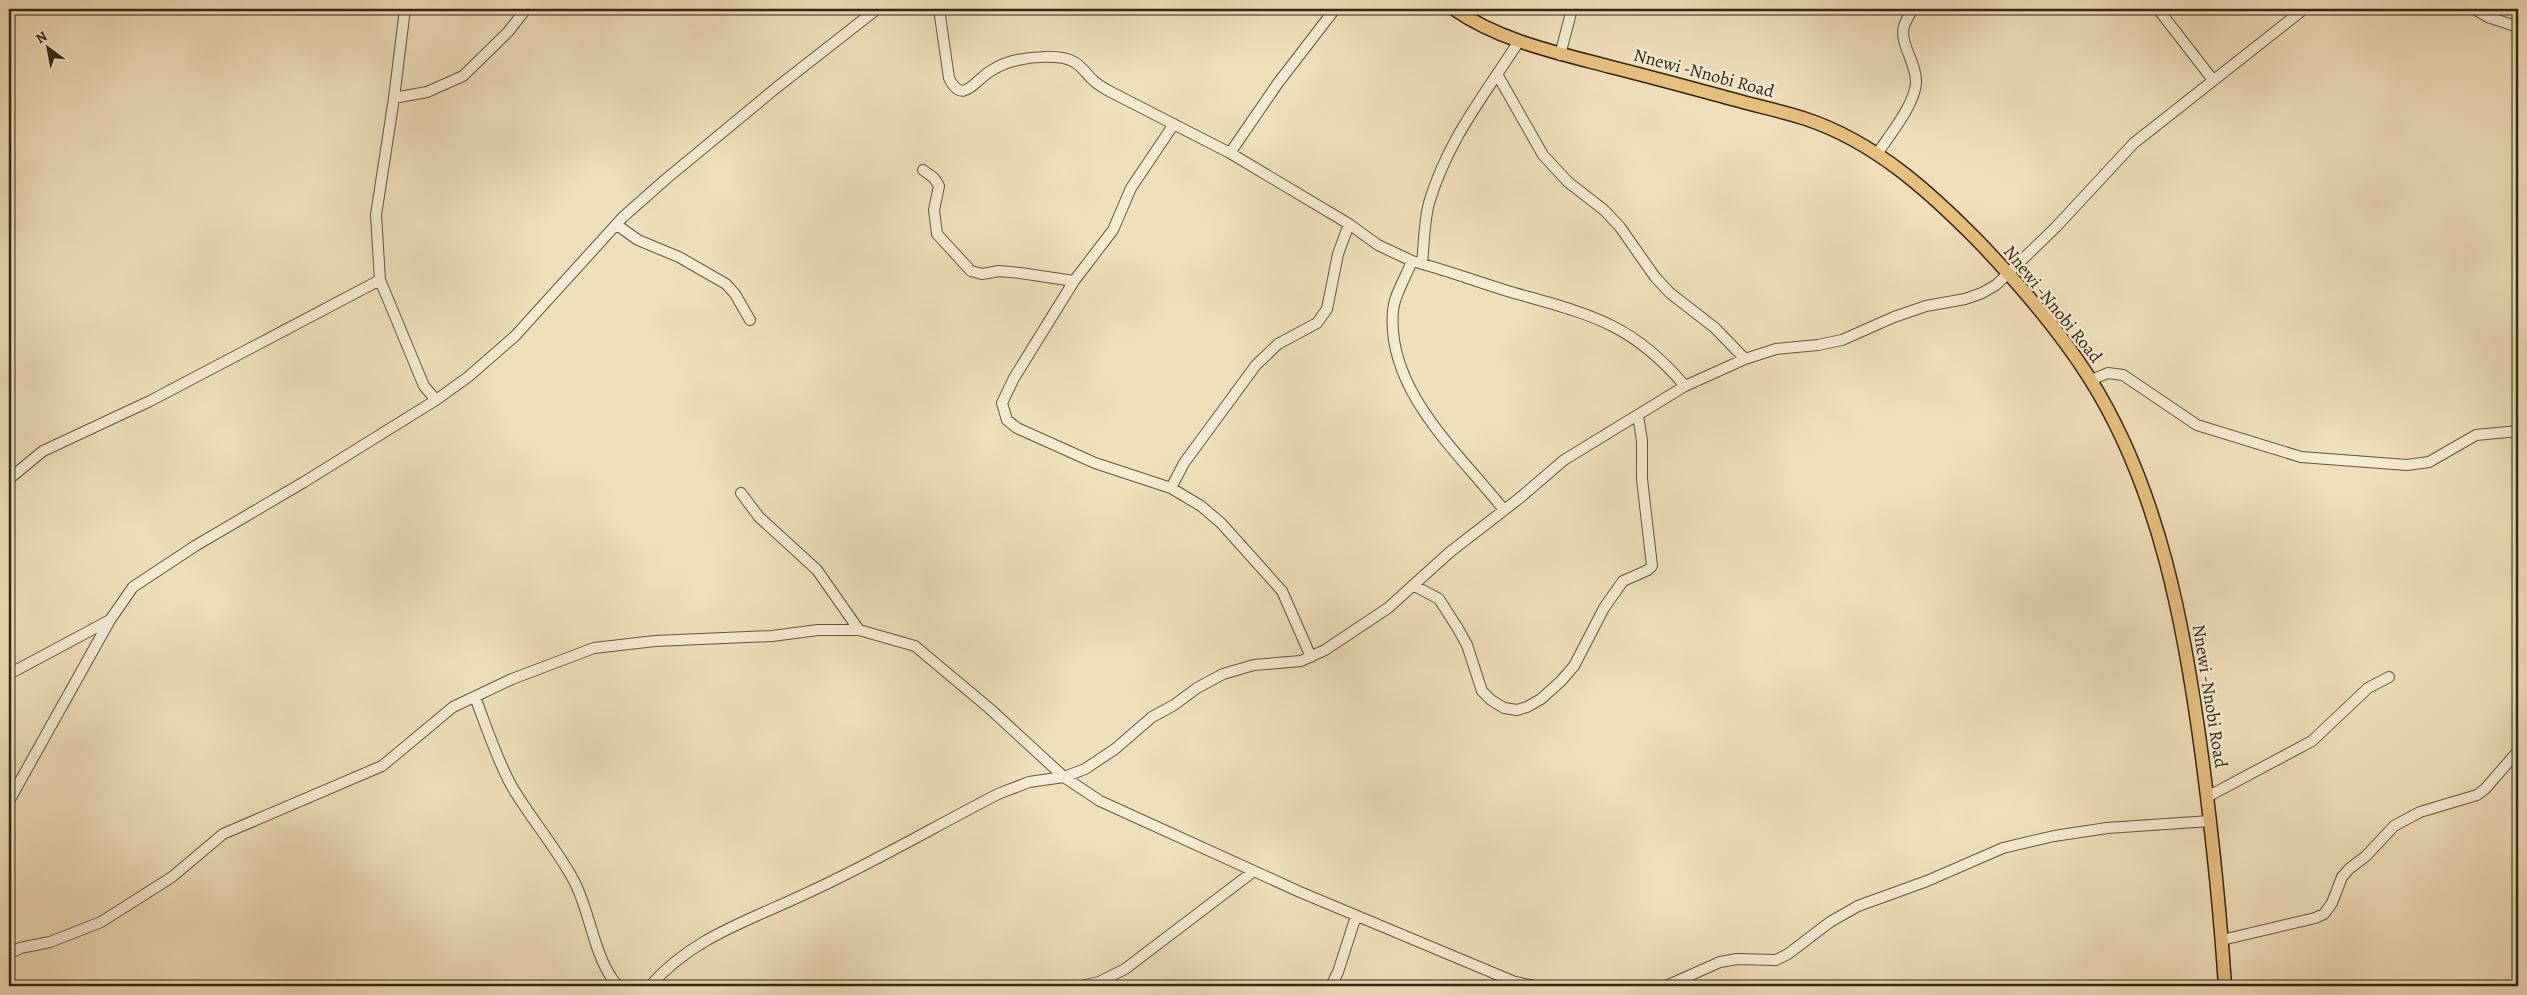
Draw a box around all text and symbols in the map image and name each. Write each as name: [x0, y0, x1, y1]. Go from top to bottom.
north arrow: [22, 22, 72, 72]
text: N: [32, 27, 51, 48]
street label: Nnewi -Nnobi Road: [1631, 43, 1777, 103]
street label: Nnewi -Nnobi Road: [1998, 240, 2108, 368]
street label: Nnewi -Nnobi Road: [2187, 623, 2233, 770]

